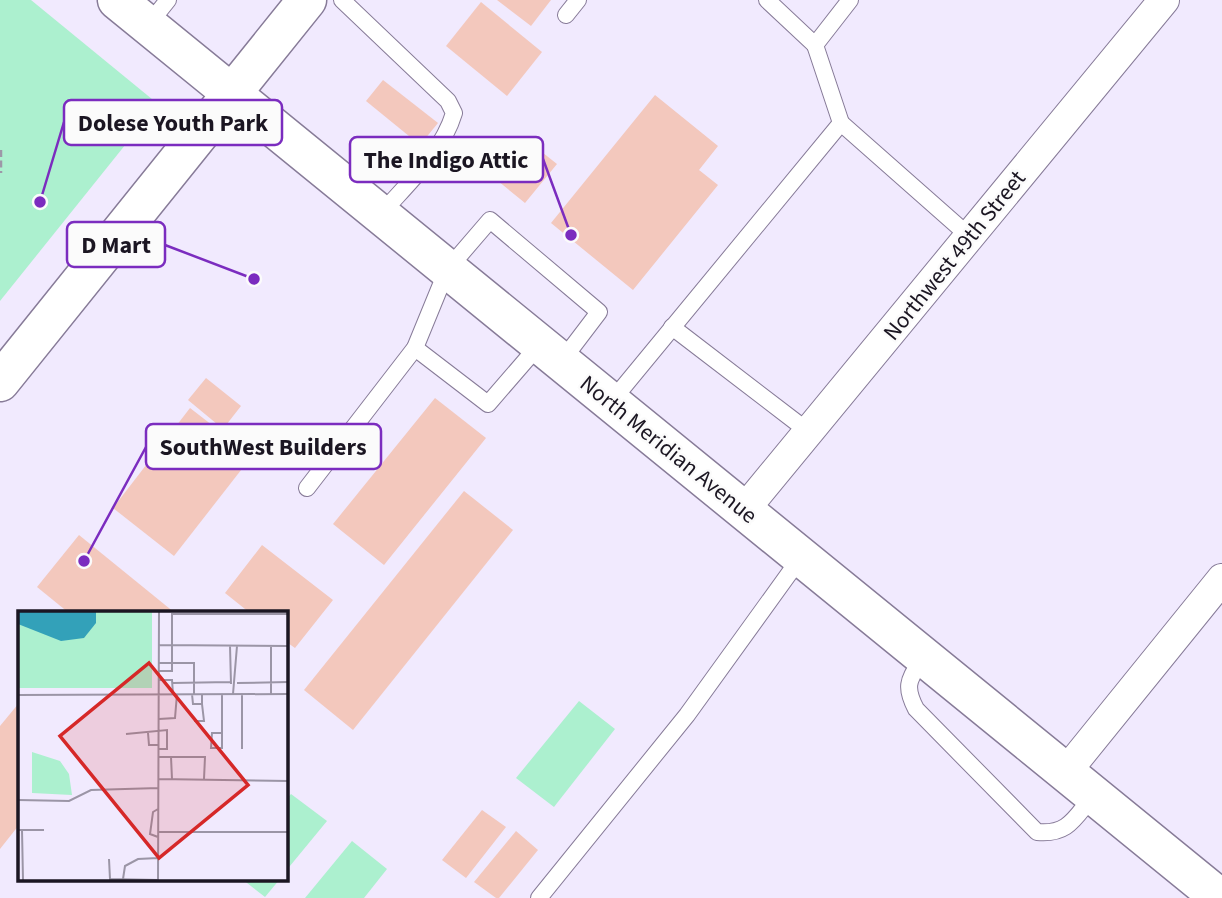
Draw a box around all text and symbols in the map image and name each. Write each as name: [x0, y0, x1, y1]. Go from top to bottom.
callout: Dolese Youth Park: [64, 100, 282, 145]
text: Dolese Youth Park: [78, 106, 269, 141]
callout: The Indigo Attic: [350, 137, 543, 182]
text: The Indigo Attic: [363, 143, 529, 178]
street label: Northwest 49th Street: [875, 163, 1034, 347]
callout: D Mart: [67, 222, 165, 267]
text: D Mart: [81, 228, 151, 263]
street label: North Meridian Avenue: [573, 367, 765, 531]
callout: SouthWest Builders: [146, 424, 381, 469]
text: SouthWest Builders: [159, 430, 367, 465]
inset map: [18, 611, 287, 880]

